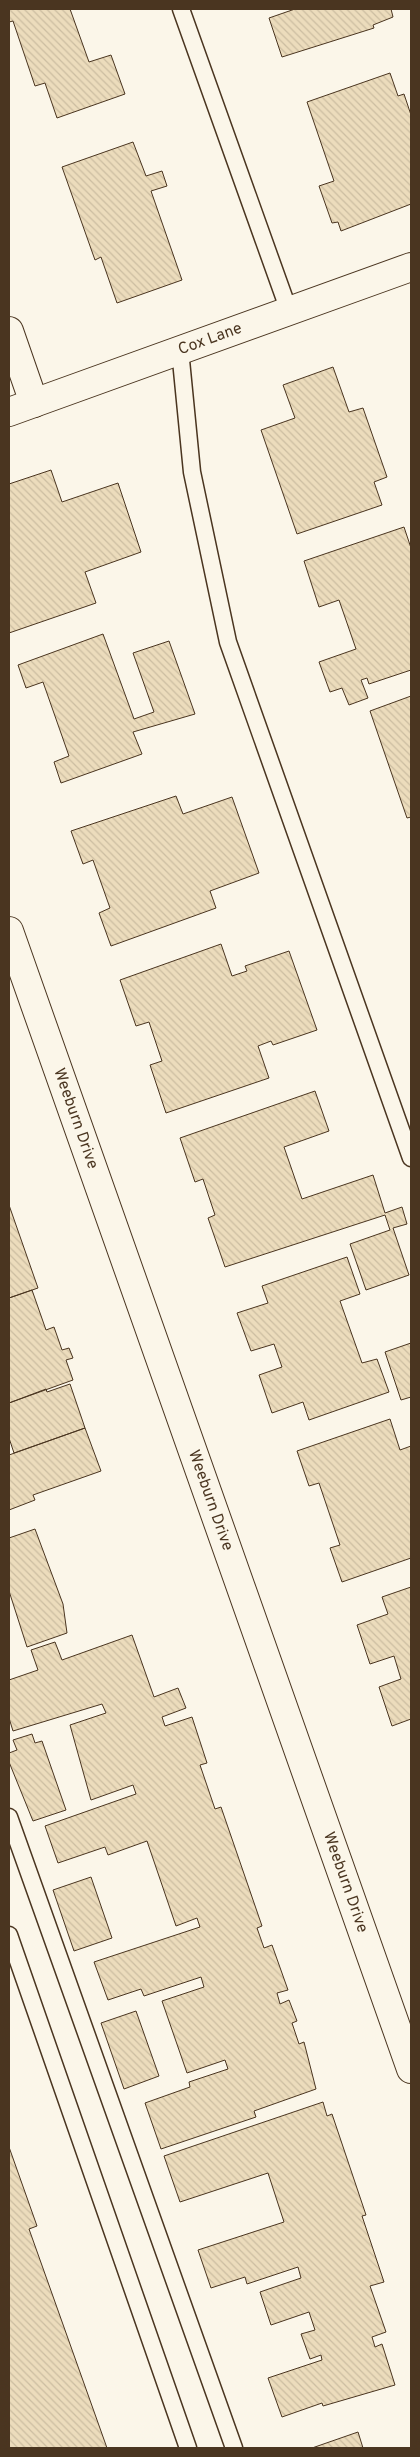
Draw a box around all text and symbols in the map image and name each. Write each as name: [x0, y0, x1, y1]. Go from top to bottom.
street label: Cox Lane: [176, 319, 245, 360]
street label: Weeburn Drive: [48, 1065, 102, 1172]
street label: Weeburn Drive: [183, 1447, 237, 1554]
street label: Weeburn Drive: [318, 1829, 372, 1936]

